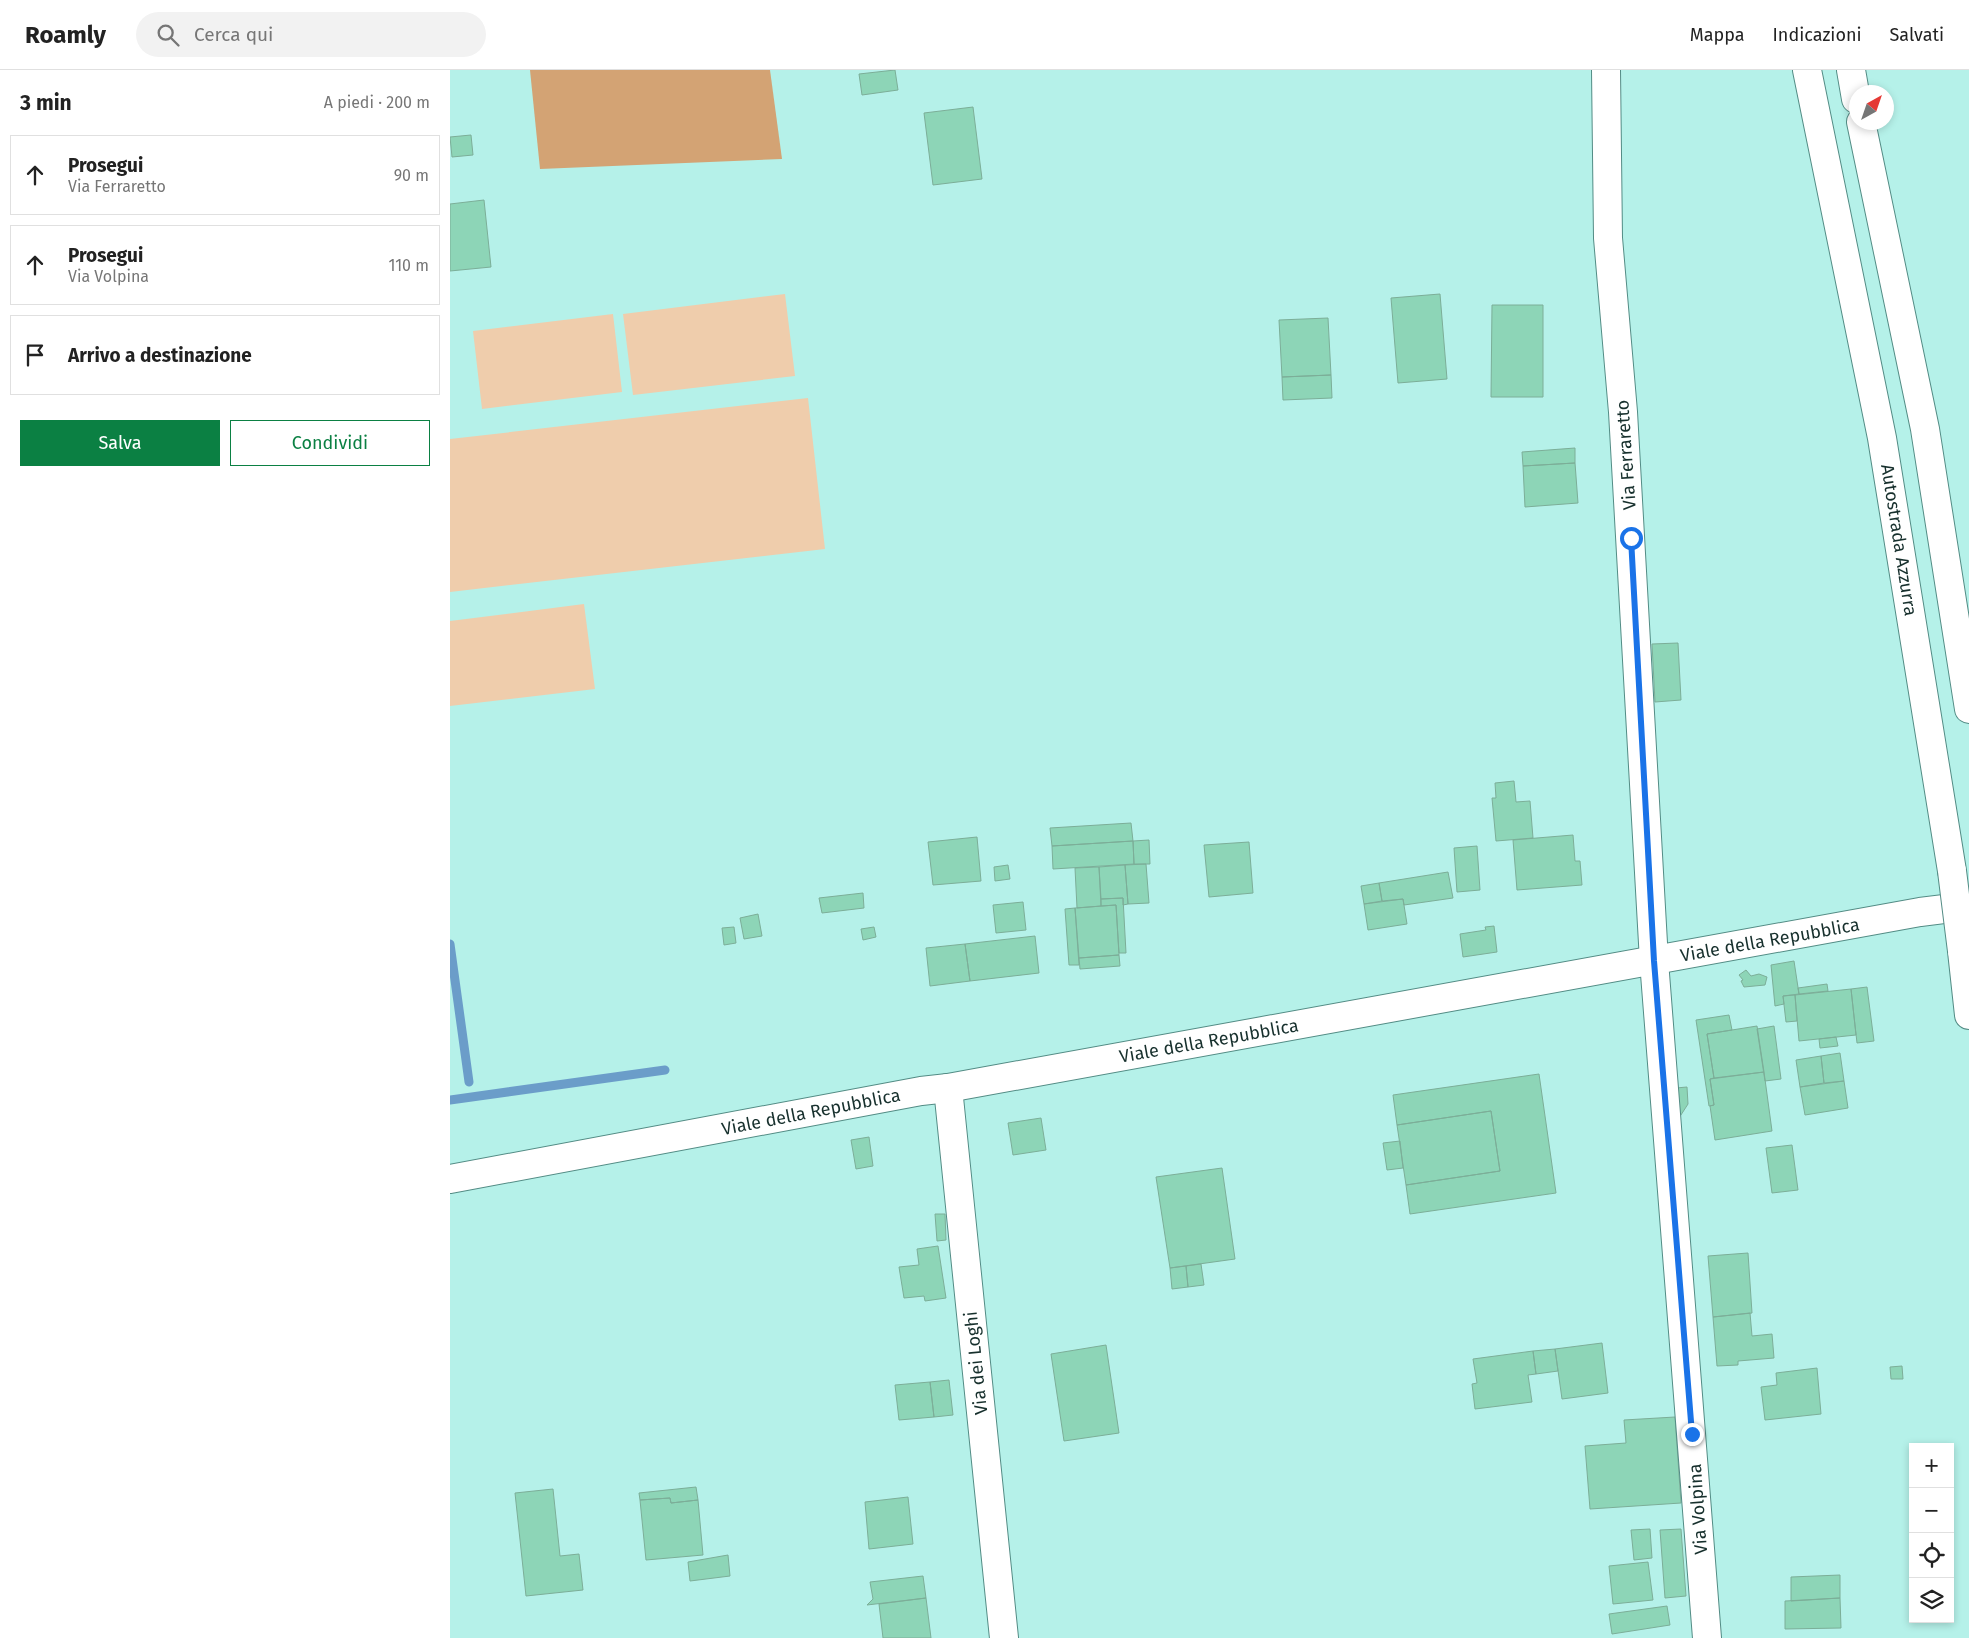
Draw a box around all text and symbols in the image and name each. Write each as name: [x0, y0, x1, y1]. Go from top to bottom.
search box: [136, 12, 486, 57]
text: Roamly: [25, 21, 106, 49]
icon: search: [154, 21, 182, 49]
text: Cerca qui: [194, 23, 273, 46]
text: Mappa: [1690, 24, 1745, 46]
text: Indicazioni: [1773, 24, 1862, 46]
text: Salvati: [1890, 24, 1944, 46]
north arrow: [1849, 85, 1894, 130]
text: 3 min: [20, 90, 72, 116]
text: A piedi · 200 m: [324, 93, 430, 112]
text: Prosegui: [68, 154, 143, 177]
icon: ahead: [21, 161, 49, 189]
text: 90 m: [394, 166, 429, 185]
text: Via Ferraretto: [68, 177, 166, 196]
text: Prosegui: [68, 244, 143, 267]
icon: ahead: [21, 251, 49, 279]
text: 110 m: [388, 256, 429, 275]
text: Via Volpina: [68, 267, 149, 286]
icon: arrive: [21, 341, 49, 369]
text: Arrivo a destinazione: [68, 344, 252, 367]
street label: Via Ferraretto: [1611, 399, 1641, 511]
button: Salva: [20, 420, 220, 466]
button: Condividi: [230, 420, 430, 466]
street label: Autostrada Azzurra: [1876, 463, 1922, 617]
route start: [1620, 527, 1643, 550]
street label: Viale della Repubblica: [1679, 913, 1861, 967]
street label: Viale della Repubblica: [1118, 1014, 1300, 1068]
street label: Viale della Repubblica: [720, 1084, 902, 1140]
street label: Via dei Loghi: [960, 1310, 992, 1416]
route end: [1681, 1423, 1704, 1446]
map controls: [1909, 1443, 1954, 1623]
button: +: [1909, 1443, 1954, 1488]
street label: Via Volpina: [1684, 1463, 1712, 1555]
button: −: [1909, 1488, 1954, 1533]
button: locate: [1909, 1533, 1954, 1578]
button: layers: [1909, 1578, 1954, 1623]

